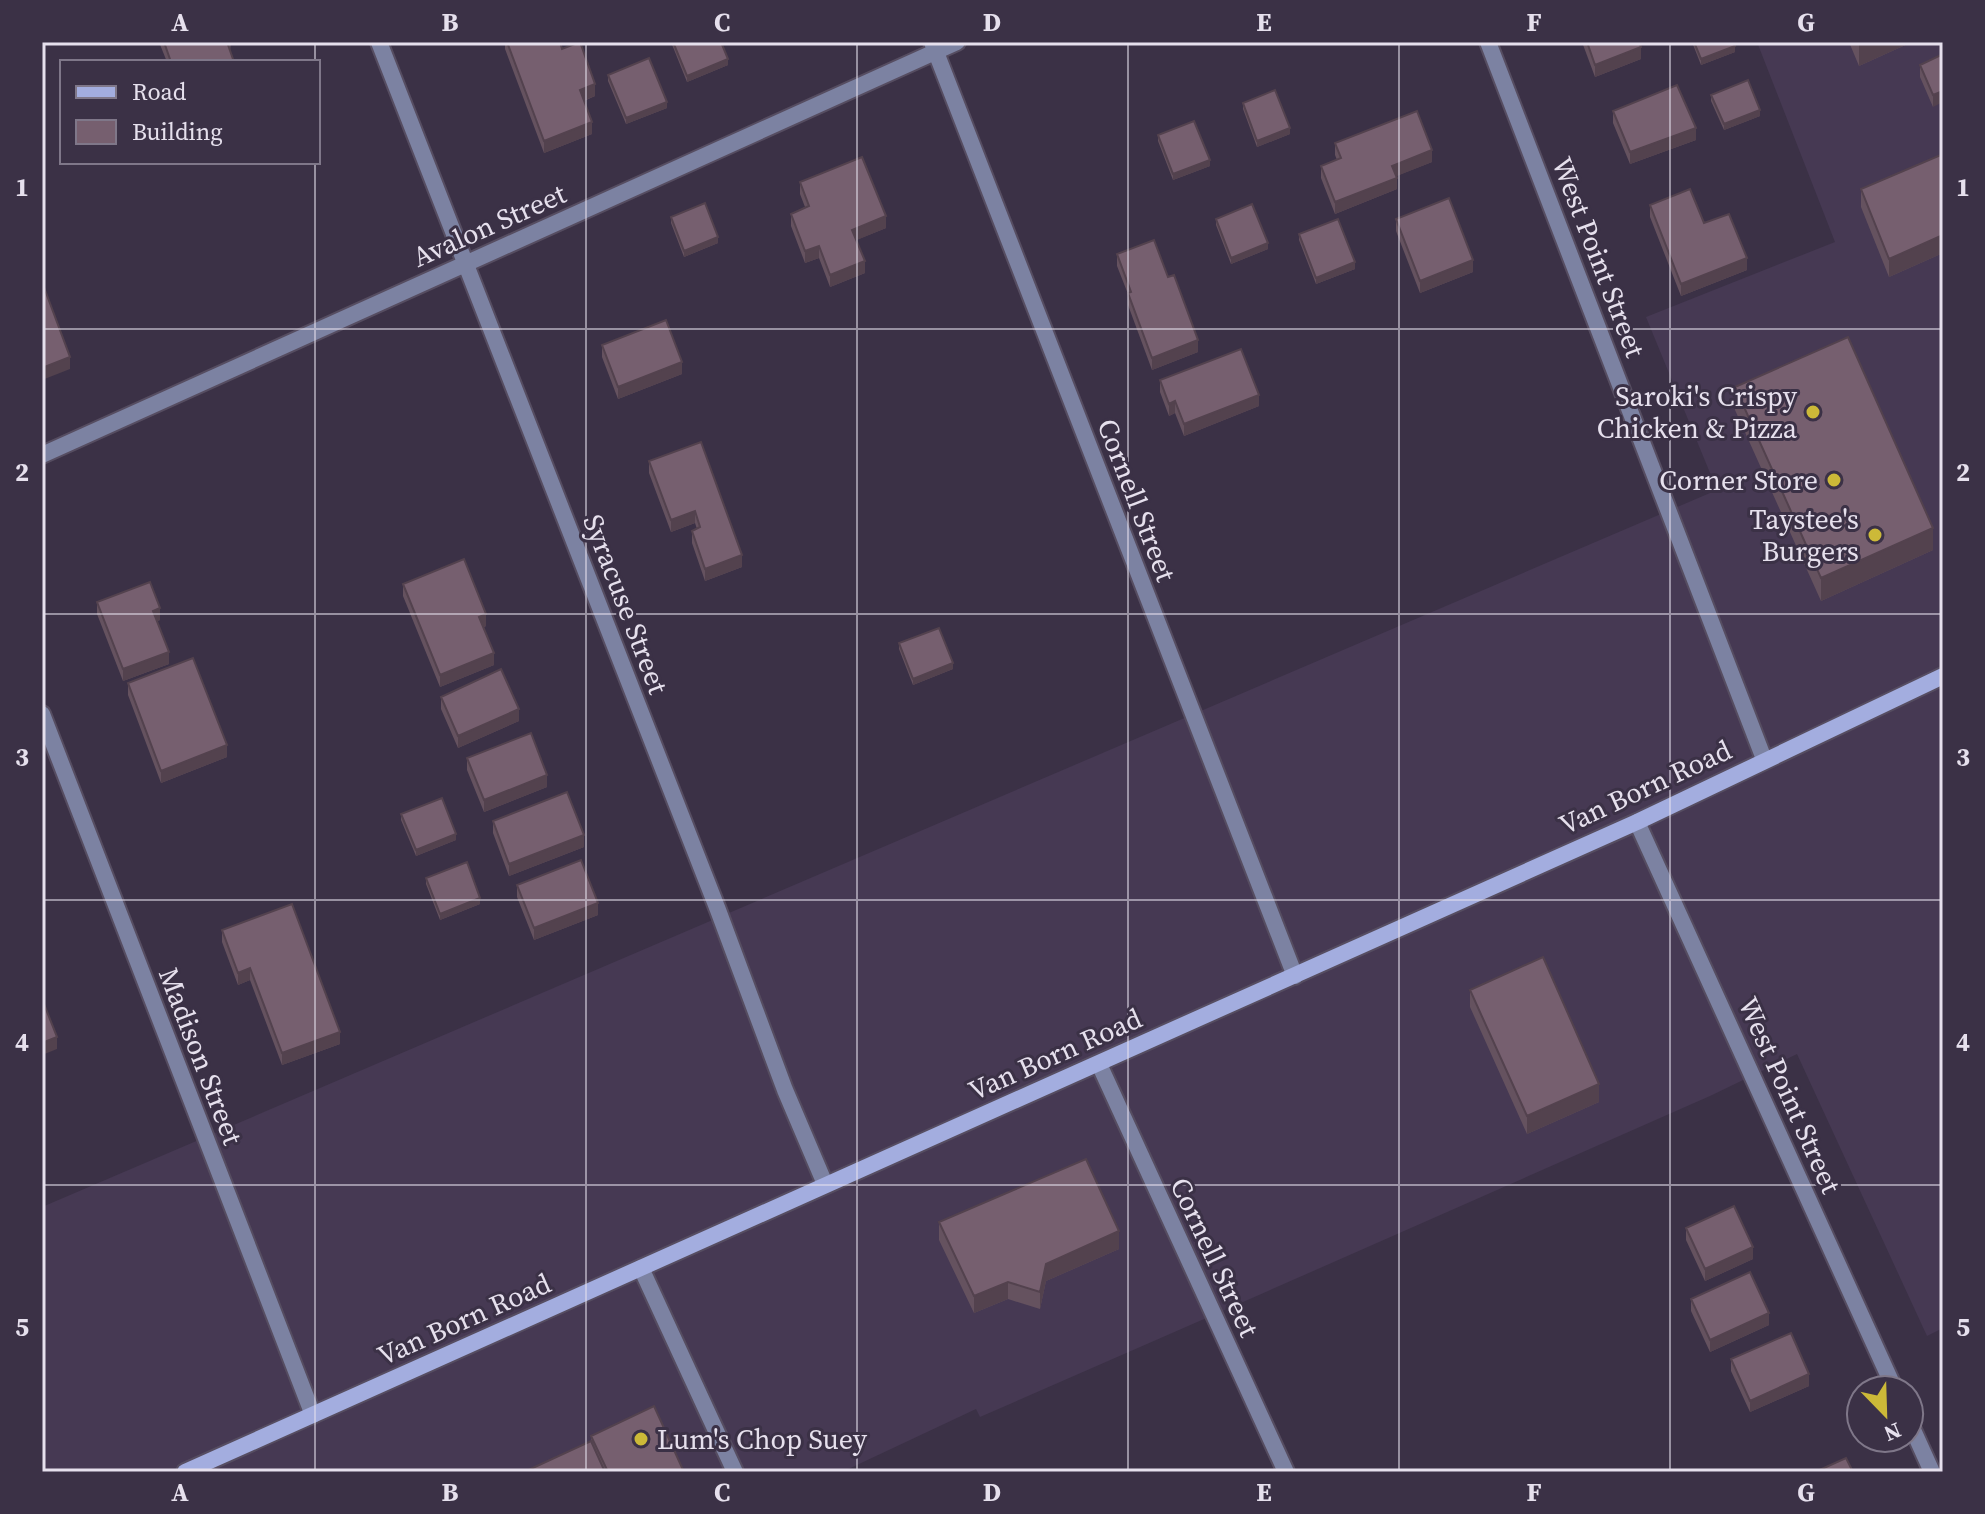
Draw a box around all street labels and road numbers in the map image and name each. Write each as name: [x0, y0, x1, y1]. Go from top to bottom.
street label: West Point Street: [1543, 151, 1655, 363]
street label: Avalon Street: [406, 174, 573, 276]
street label: Cornell Street: [1089, 413, 1186, 588]
street label: Syracuse Street: [574, 509, 678, 700]
street label: Van Born Road: [1553, 730, 1737, 844]
street label: Madison Street: [150, 962, 252, 1151]
street label: West Point Street: [1730, 991, 1851, 1200]
street label: Van Born Road: [962, 999, 1148, 1109]
street label: Cornell Street: [1162, 1171, 1269, 1344]
street label: Van Born Road: [371, 1264, 557, 1374]

